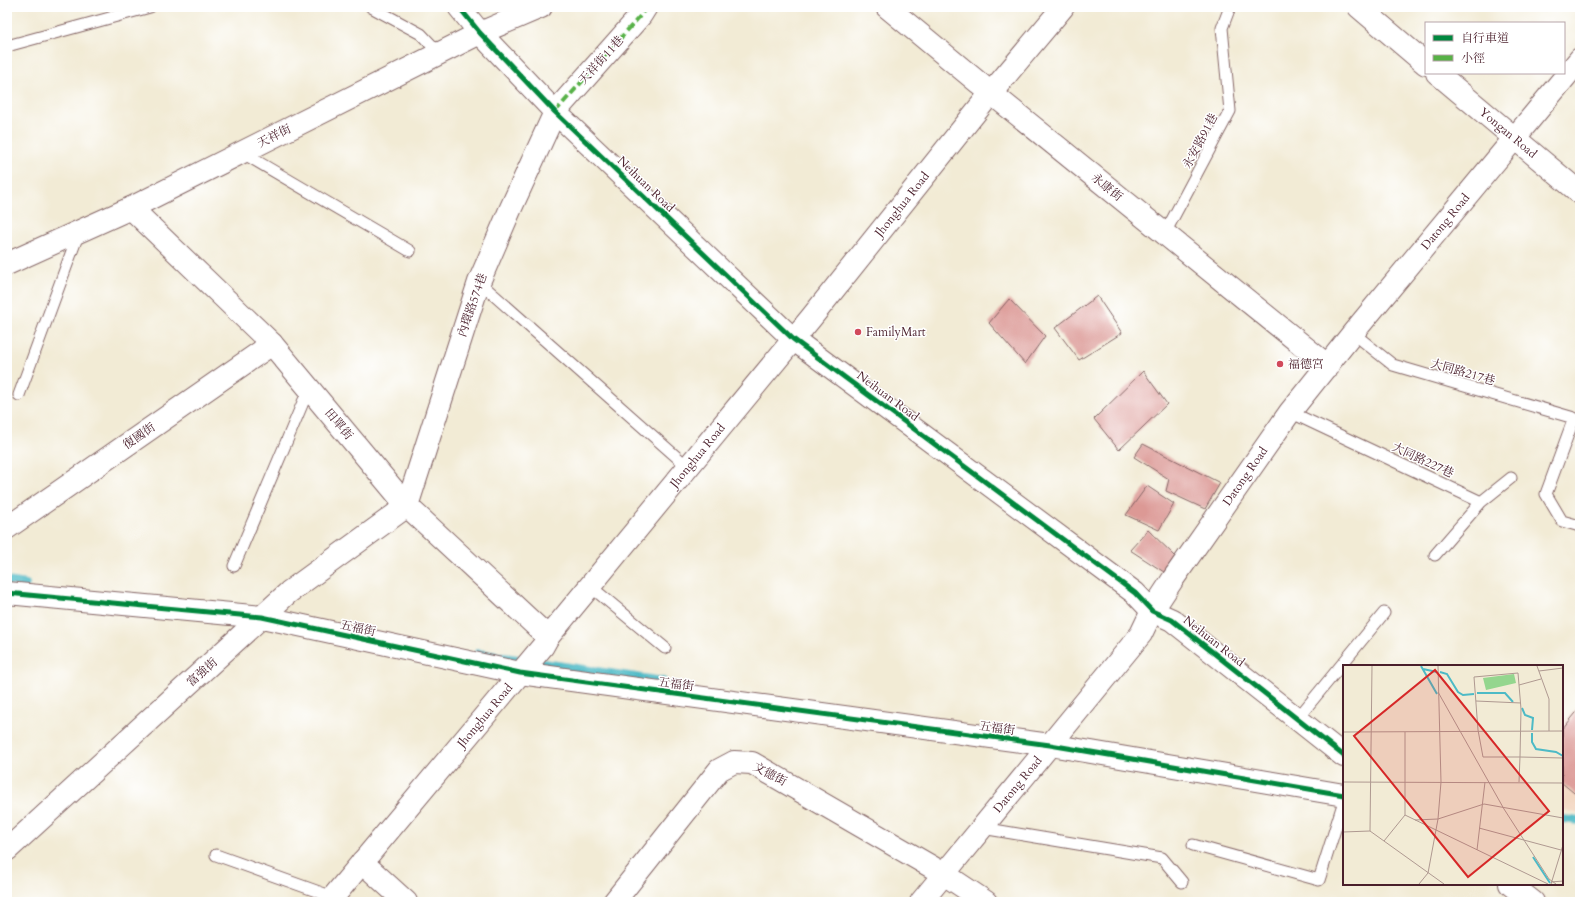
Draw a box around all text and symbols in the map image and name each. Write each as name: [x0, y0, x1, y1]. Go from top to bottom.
legend: [1425, 22, 1565, 74]
text: 自行車道: [1461, 30, 1509, 46]
street label: 天祥街11巷: [575, 32, 627, 88]
text: 小徑: [1461, 50, 1485, 66]
street label: Yongan Road: [1476, 104, 1541, 162]
street label: 永安路91巷: [1179, 111, 1221, 171]
street label: 天祥街: [254, 120, 295, 151]
street label: Neihuan Road: [614, 153, 679, 216]
street label: Jhonghua Road: [870, 168, 933, 242]
street label: 永康街: [1088, 169, 1127, 205]
street label: Datong Road: [1417, 190, 1474, 253]
street label: 內環路574巷: [454, 271, 490, 339]
place label: FamilyMart: [866, 324, 926, 340]
marker: FamilyMart: [853, 327, 863, 337]
street label: 大同路217巷: [1429, 355, 1497, 389]
place label: 福德宮: [1288, 356, 1324, 372]
marker: 福德宮: [1275, 359, 1285, 369]
street label: Neihuan Road: [854, 367, 923, 425]
street label: 田單街: [321, 405, 357, 444]
street label: 復國街: [120, 419, 159, 453]
street label: Jhonghua Road: [665, 420, 729, 493]
street label: 大同路227巷: [1390, 439, 1456, 481]
street label: Datong Road: [1219, 443, 1272, 509]
street label: Neihuan Road: [1180, 612, 1248, 670]
street label: 五福街: [339, 616, 378, 640]
street label: 富強街: [183, 653, 221, 690]
inset map: [1343, 665, 1563, 885]
street label: 五福街: [657, 674, 696, 695]
street label: Jhonghua Road: [452, 680, 517, 752]
street label: 五福街: [978, 718, 1017, 739]
street label: Datong Road: [990, 753, 1046, 816]
street label: 文德街: [750, 758, 791, 790]

